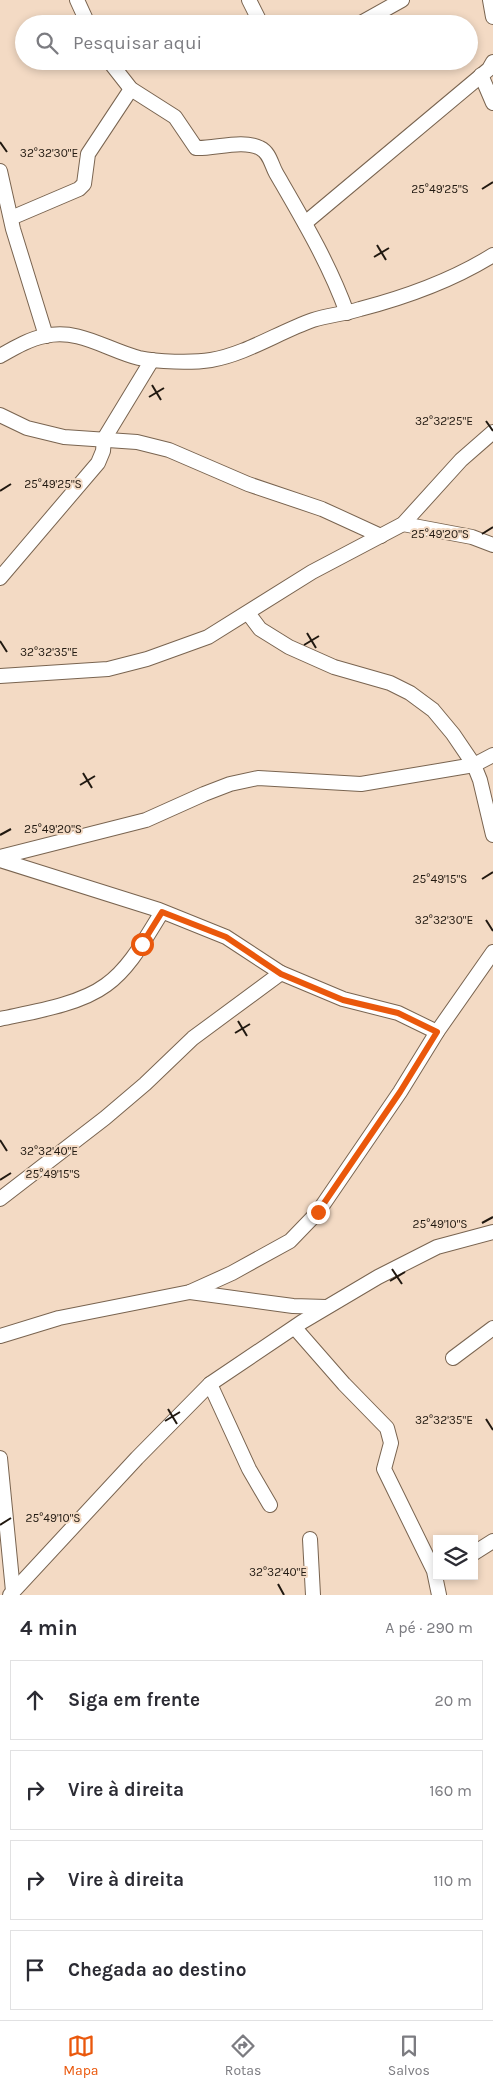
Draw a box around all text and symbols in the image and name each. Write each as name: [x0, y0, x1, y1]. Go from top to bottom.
search box: [15, 15, 478, 70]
icon: search: [33, 29, 61, 57]
text: Pesquisar aqui: [73, 32, 202, 54]
text: 32°32'30"E: [20, 146, 78, 160]
text: 25°49'25"S: [411, 182, 469, 196]
text: 32°32'25"E: [415, 414, 473, 428]
text: 25°49'25"S: [24, 477, 82, 491]
text: 25°49'20"S: [411, 527, 469, 541]
text: 32°32'35"E: [20, 645, 78, 659]
text: 25°49'20"S: [24, 822, 82, 836]
text: 25°49'15"S: [413, 872, 467, 886]
text: 32°32'30"E: [415, 913, 473, 927]
route start: [131, 933, 154, 956]
text: 32°32'40"E: [20, 1144, 78, 1158]
text: 25°49'15"S: [26, 1167, 80, 1181]
route end: [307, 1201, 330, 1224]
text: 25°49'10"S: [412, 1217, 468, 1231]
text: 32°32'35"E: [415, 1413, 473, 1427]
text: 25°49'10"S: [25, 1511, 81, 1525]
map controls: [433, 1535, 478, 1580]
button: layers: [433, 1535, 478, 1580]
text: 32°32'40"E: [249, 1565, 307, 1579]
text: 4 min: [20, 1616, 78, 1640]
text: A pé · 290 m: [385, 1618, 473, 1637]
icon: ahead: [21, 1686, 49, 1714]
text: Siga em frente: [68, 1689, 200, 1711]
text: 20 m: [434, 1691, 472, 1710]
icon: right: [21, 1776, 49, 1804]
text: Vire à direita: [68, 1779, 184, 1801]
text: 160 m: [429, 1781, 472, 1800]
icon: right: [21, 1866, 49, 1894]
text: Vire à direita: [68, 1869, 184, 1891]
text: 110 m: [433, 1871, 472, 1890]
icon: arrive: [21, 1956, 49, 1984]
text: Chegada ao destino: [68, 1959, 246, 1981]
tab: Mapa: [63, 2032, 99, 2079]
tab: Rotas: [225, 2032, 261, 2079]
tab: Salvos: [388, 2032, 430, 2079]

